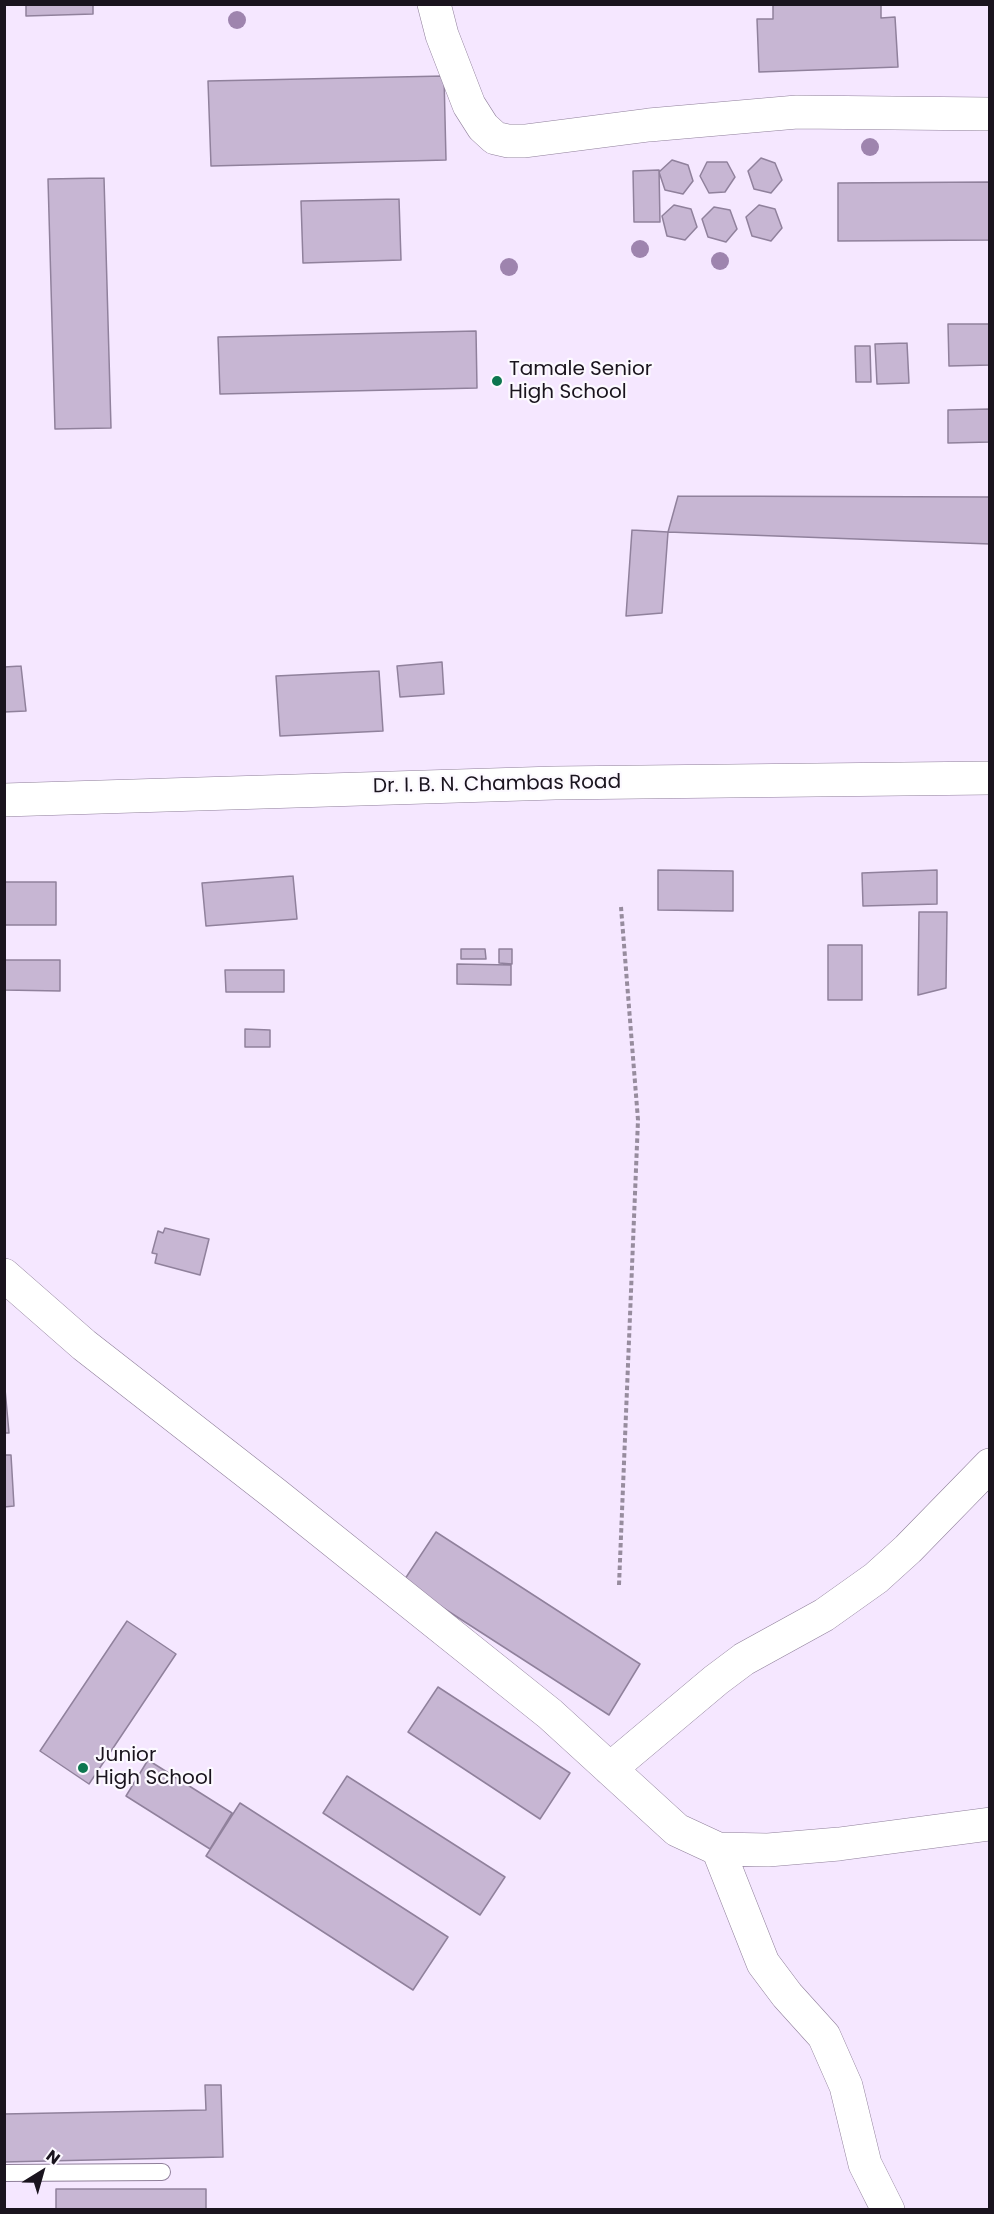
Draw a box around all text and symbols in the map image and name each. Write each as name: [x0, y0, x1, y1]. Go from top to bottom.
place label: Tamale Senior High School: [509, 358, 652, 405]
marker: Tamale Senior High School: [490, 374, 504, 388]
street label: Dr. I. B. N. Chambas Road: [373, 771, 621, 799]
place label: Junior High School: [95, 1744, 213, 1791]
marker: Junior High School: [76, 1761, 90, 1775]
north arrow: [12, 2142, 72, 2202]
text: N: [41, 2144, 65, 2170]

